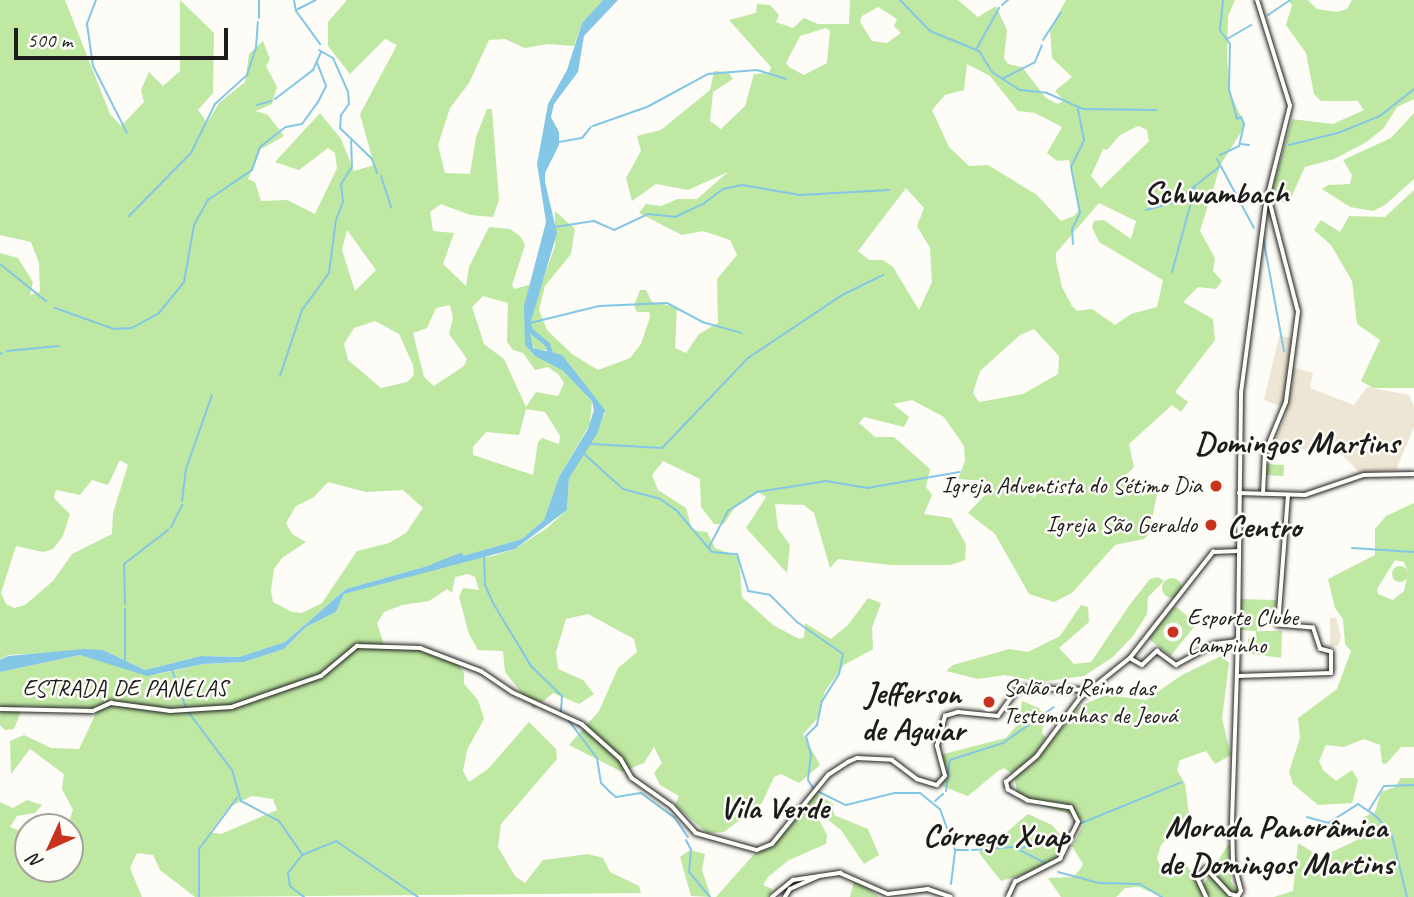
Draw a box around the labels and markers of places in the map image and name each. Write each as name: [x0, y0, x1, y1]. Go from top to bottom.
place label: Igreja Adventista do Sétimo Dia: [942, 472, 1202, 500]
marker: Igreja Adventista do Sétimo Dia: [1208, 478, 1224, 494]
place label: Igreja São Geraldo: [1046, 511, 1197, 539]
marker: Igreja São Geraldo: [1203, 517, 1219, 533]
place label: Esporte Clube Campinho: [1187, 604, 1298, 660]
marker: Esporte Clube Campinho: [1165, 624, 1181, 640]
place label: Salão do Reino das Testemunhas de Jeová: [1003, 674, 1177, 730]
marker: Salão do Reino das Testemunhas de Jeová: [981, 694, 997, 710]

